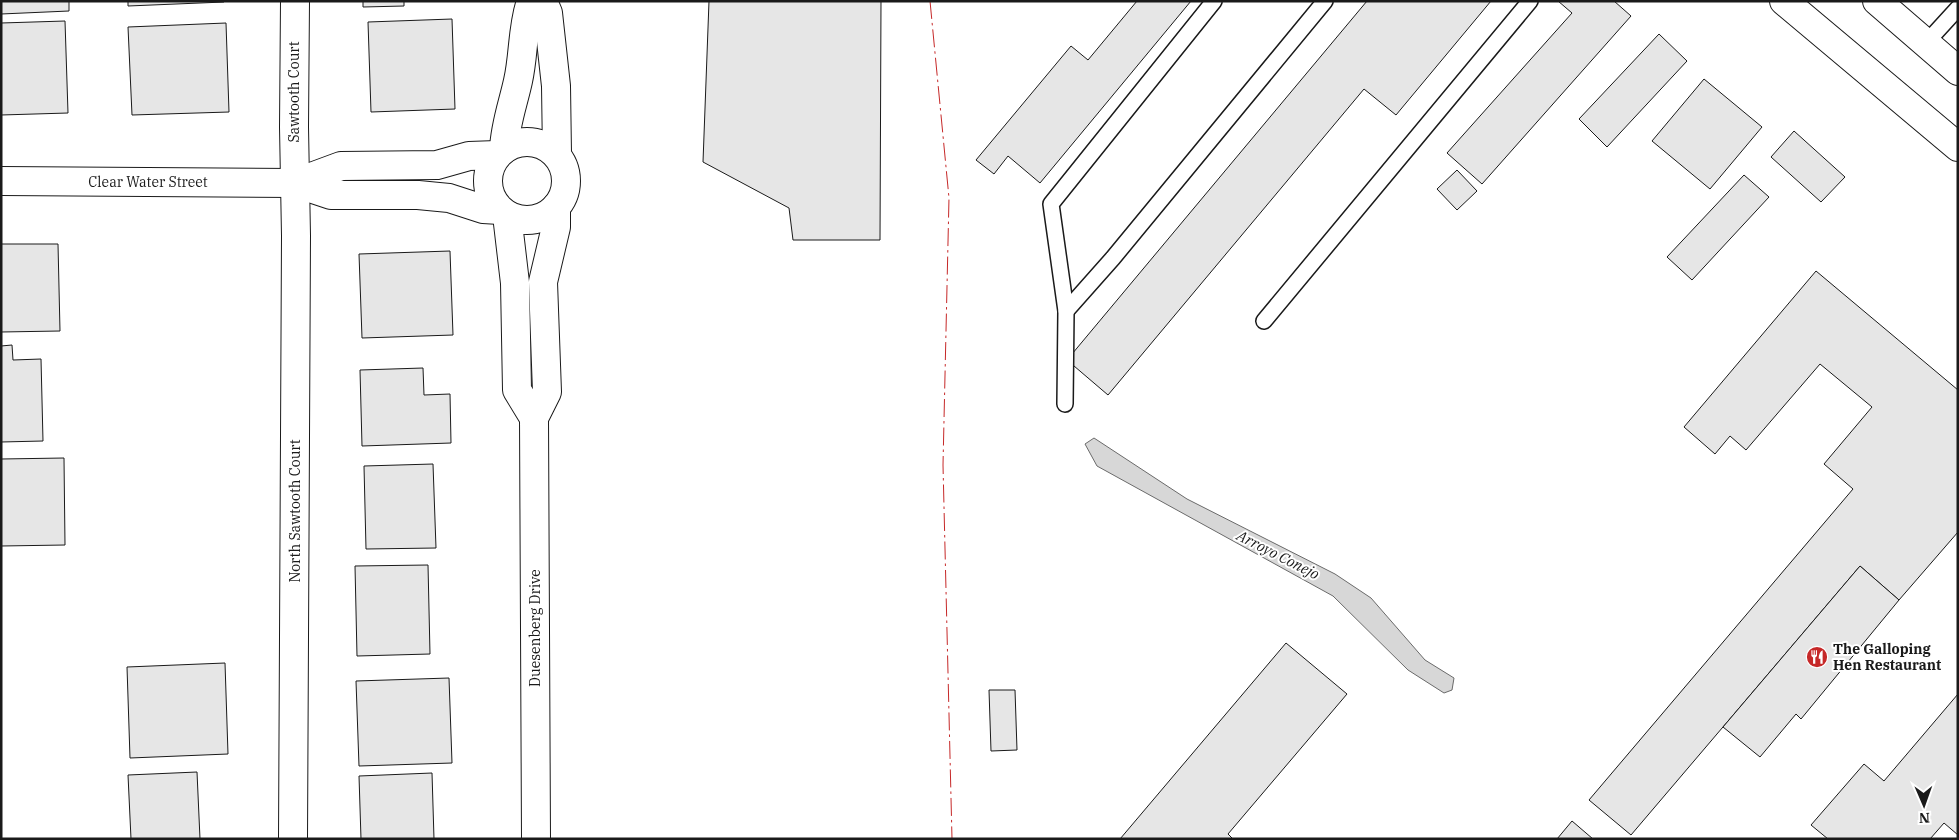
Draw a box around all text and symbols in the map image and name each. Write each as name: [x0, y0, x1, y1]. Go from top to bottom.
street label: Sawtooth Court: [285, 41, 303, 143]
street label: Clear Water Street: [88, 173, 208, 191]
street label: North Sawtooth Court: [286, 439, 304, 583]
water label: Arroyo Conejo: [1233, 525, 1323, 583]
street label: Duesenberg Drive: [526, 569, 544, 687]
place label: The Galloping Hen Restaurant: [1833, 640, 1941, 674]
restaurant icon: The Galloping Hen Restaurant: [1805, 645, 1829, 669]
north arrow: [1899, 780, 1949, 830]
text: N: [1919, 809, 1930, 827]

